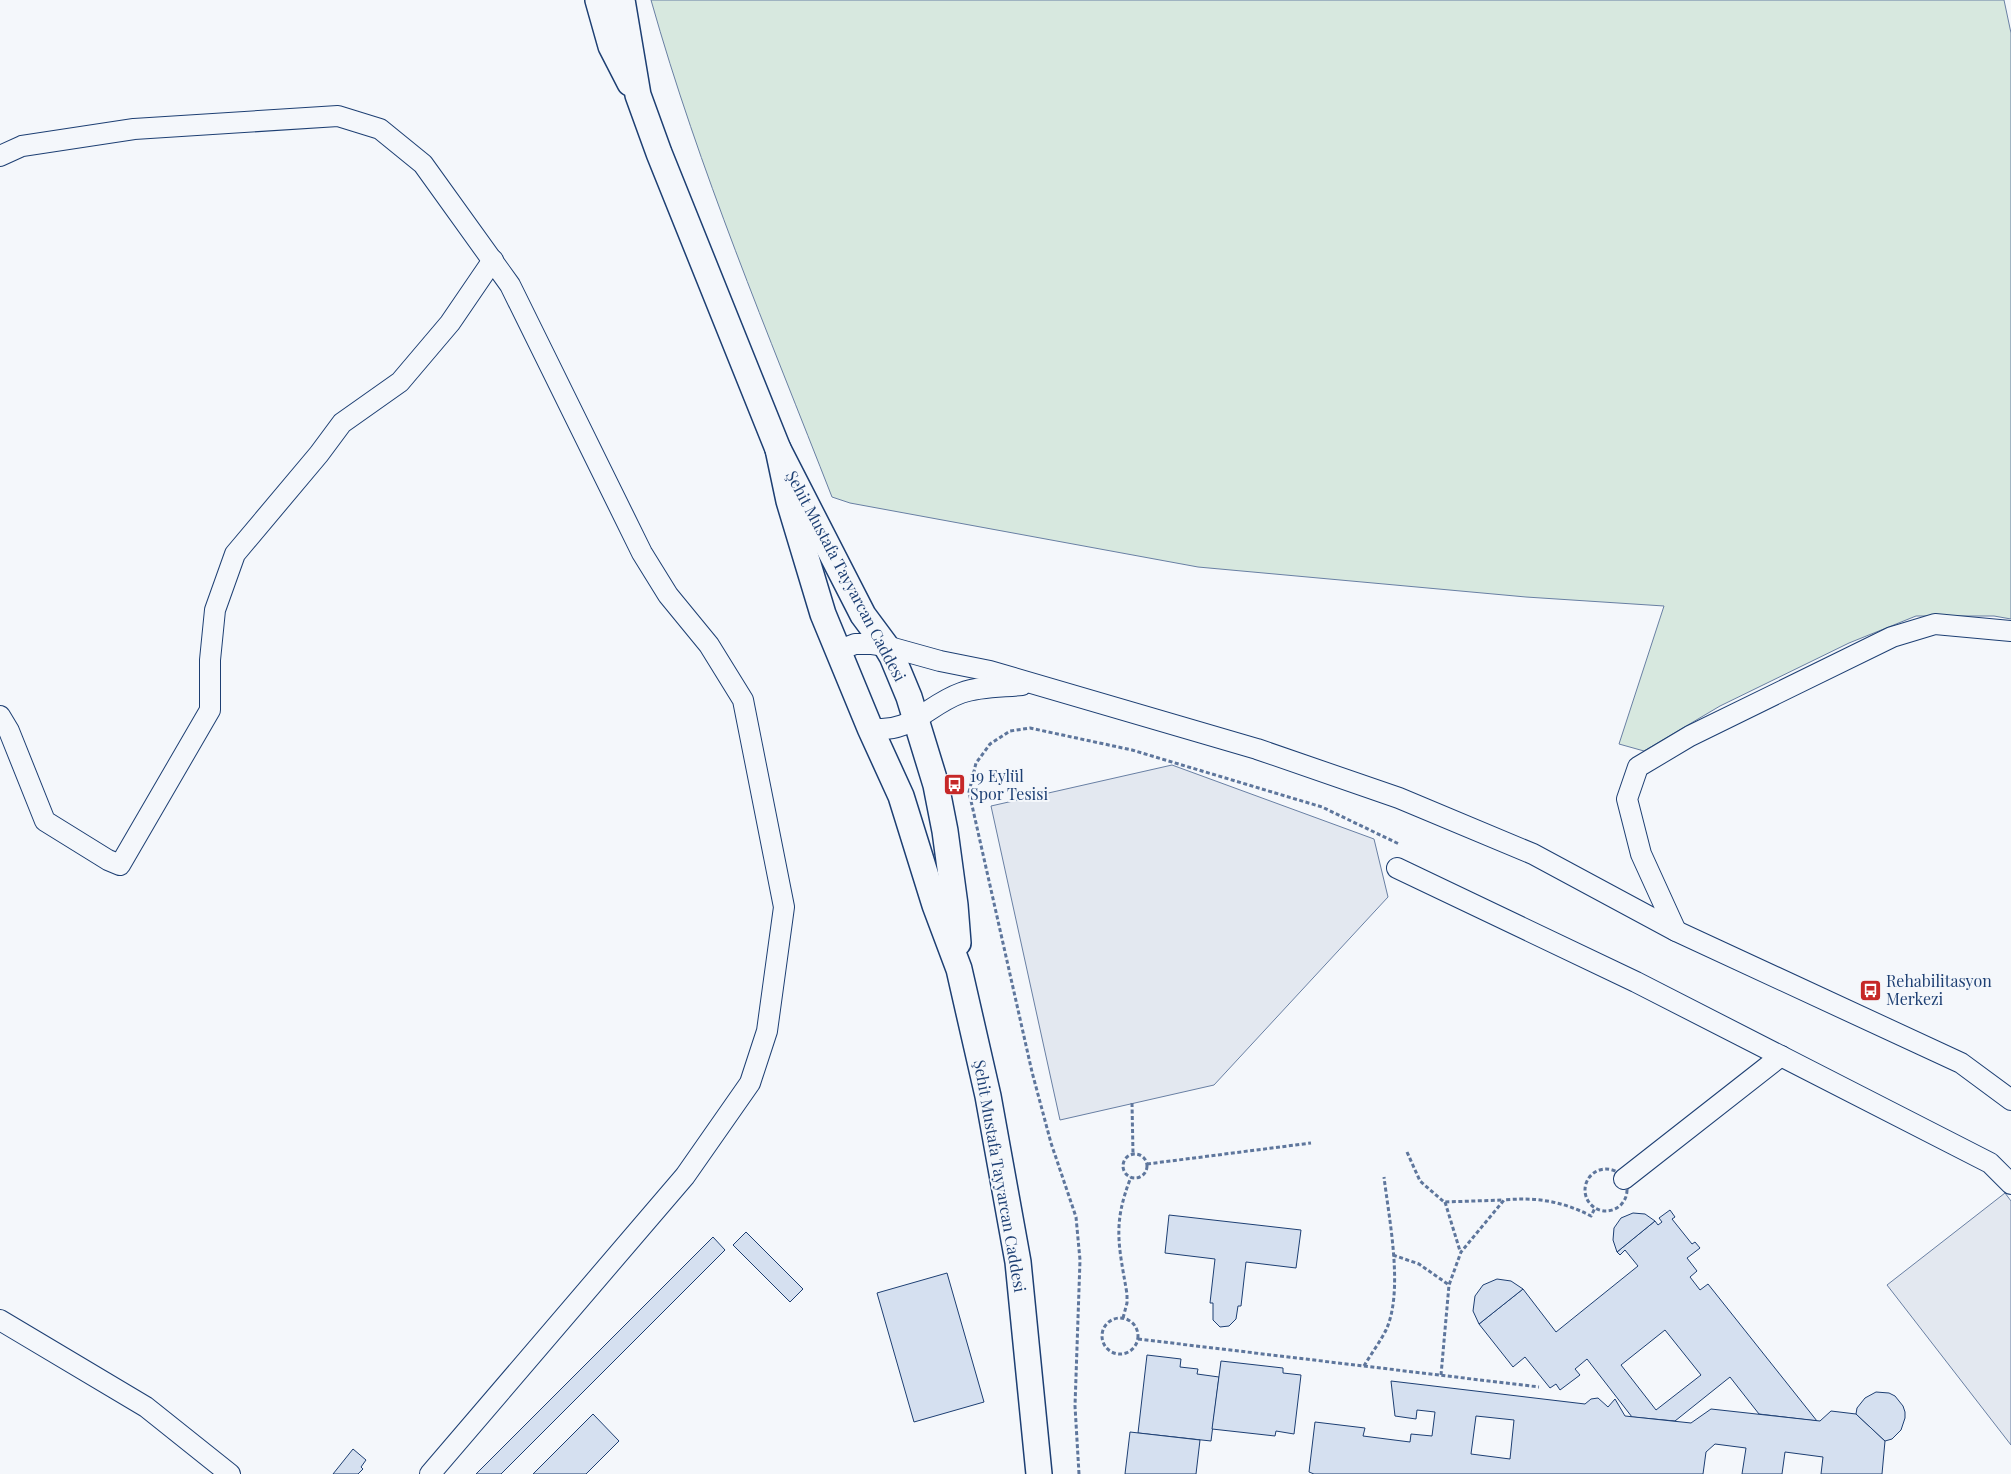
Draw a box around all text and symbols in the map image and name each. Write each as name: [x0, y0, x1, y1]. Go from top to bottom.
street label: Şehit Mustafa Tayyarcan Caddesi: [782, 467, 911, 685]
place label: 19 Eylül Spor Tesisi: [970, 765, 1048, 804]
bus stop icon: 19 Eylül Spor Tesisi: [942, 773, 966, 797]
place label: Rehabilitasyon Merkezi: [1886, 970, 1992, 1009]
bus stop icon: Rehabilitasyon Merkezi: [1858, 978, 1882, 1002]
street label: Şehit Mustafa Tayyarcan Caddesi: [970, 1058, 1031, 1294]

